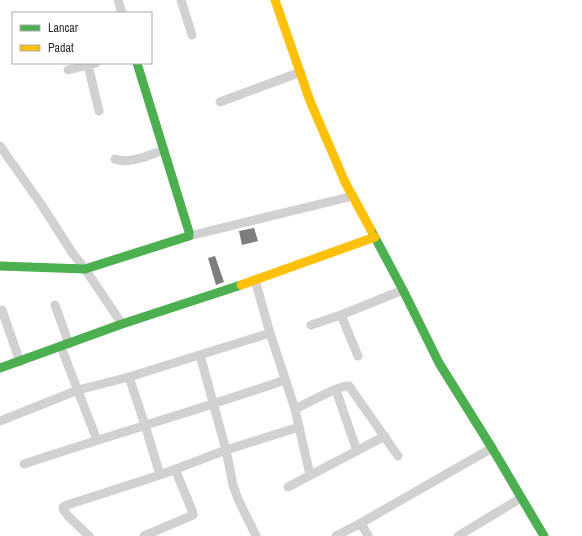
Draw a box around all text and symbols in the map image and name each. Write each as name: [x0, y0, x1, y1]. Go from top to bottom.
legend: [12, 12, 152, 64]
text: Lancar: [48, 20, 79, 36]
text: Padat: [48, 40, 74, 56]

